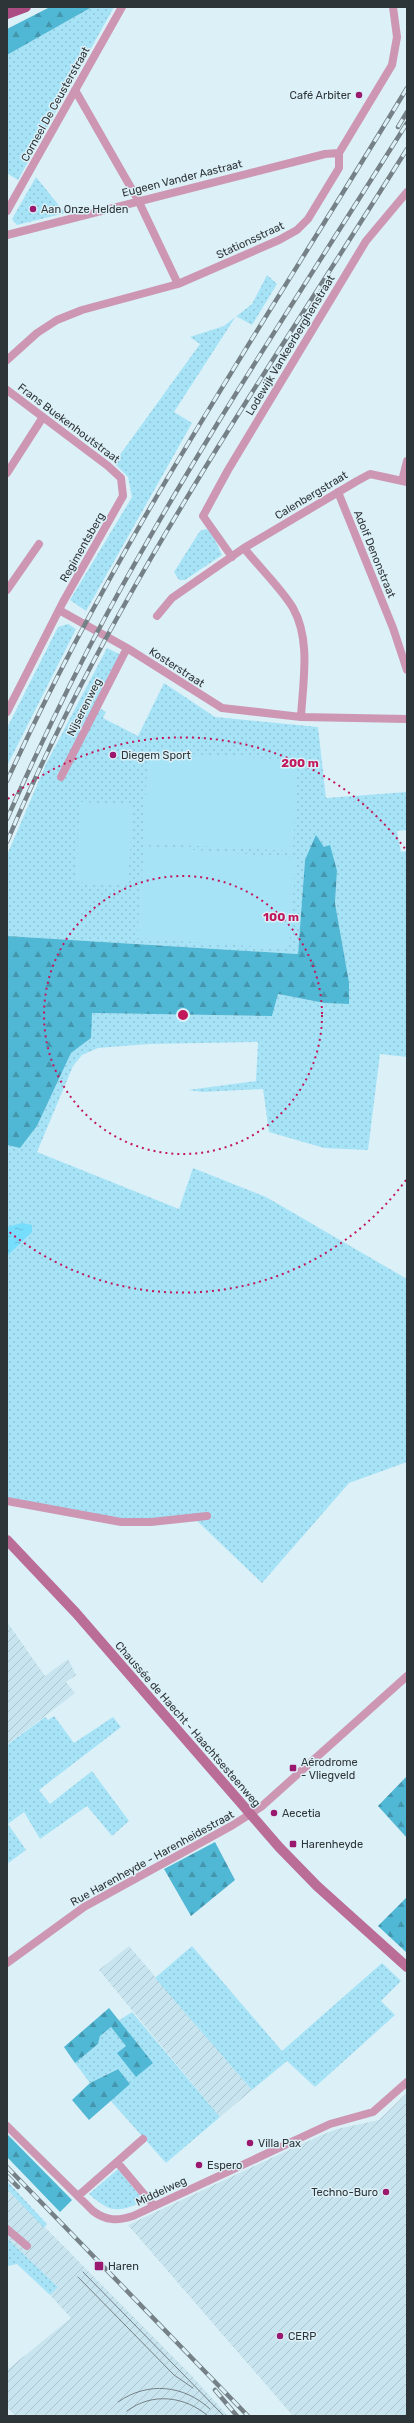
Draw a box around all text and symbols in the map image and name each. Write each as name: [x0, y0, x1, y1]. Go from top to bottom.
street label: Corneel De Ceusterstraat: [18, 44, 93, 164]
place label: Café Arbiter: [290, 89, 352, 102]
marker: Café Arbiter: [354, 90, 364, 100]
street label: Eugeen Vander Aastraat: [121, 157, 244, 200]
place label: Aan Onze Helden: [41, 203, 128, 216]
marker: Aan Onze Helden: [28, 204, 38, 214]
street label: Stationsstraat: [214, 219, 287, 262]
street label: Lodewijk Vankeerberghenstraat: [243, 272, 338, 418]
street label: Frans Buekenhoutstraat: [15, 381, 123, 466]
street label: Calenbergstraat: [272, 468, 351, 522]
street label: Adolf Denonstraat: [351, 509, 398, 601]
street label: Regimentsberg: [57, 510, 108, 584]
street label: Kosterstraat: [147, 645, 207, 690]
street label: Nijserenweg: [64, 676, 105, 738]
place label: Diegem Sport: [121, 749, 191, 762]
marker: Diegem Sport: [108, 750, 118, 760]
text: 200 m: [281, 756, 319, 770]
text: 100 m: [263, 910, 299, 924]
centre of rings: [176, 1008, 190, 1022]
street label: Chaussée de Haecht - Haachtsesteenweg: [112, 1639, 263, 1810]
place label: Aérodrome - Vliegveld: [301, 1756, 358, 1782]
marker: Aérodrome - Vliegveld: [288, 1763, 298, 1773]
place label: Aecetia: [282, 1807, 321, 1820]
street label: Rue Harenheyde - Harenheidestraat: [68, 1808, 237, 1909]
marker: Aecetia: [269, 1808, 279, 1818]
place label: Harenheyde: [301, 1838, 363, 1851]
marker: Harenheyde: [288, 1839, 298, 1849]
place label: Villa Pax: [258, 2137, 301, 2150]
marker: Villa Pax: [245, 2138, 255, 2148]
place label: Espero: [207, 2159, 242, 2172]
marker: Espero: [194, 2160, 204, 2170]
street label: Middelweg: [134, 2174, 189, 2209]
place label: Techno-Buro: [311, 2186, 378, 2199]
marker: Techno-Buro: [381, 2187, 391, 2197]
marker: Haren: [93, 2260, 105, 2272]
place label: Haren: [108, 2260, 139, 2273]
place label: CERP: [288, 2330, 316, 2343]
marker: CERP: [275, 2331, 285, 2341]

